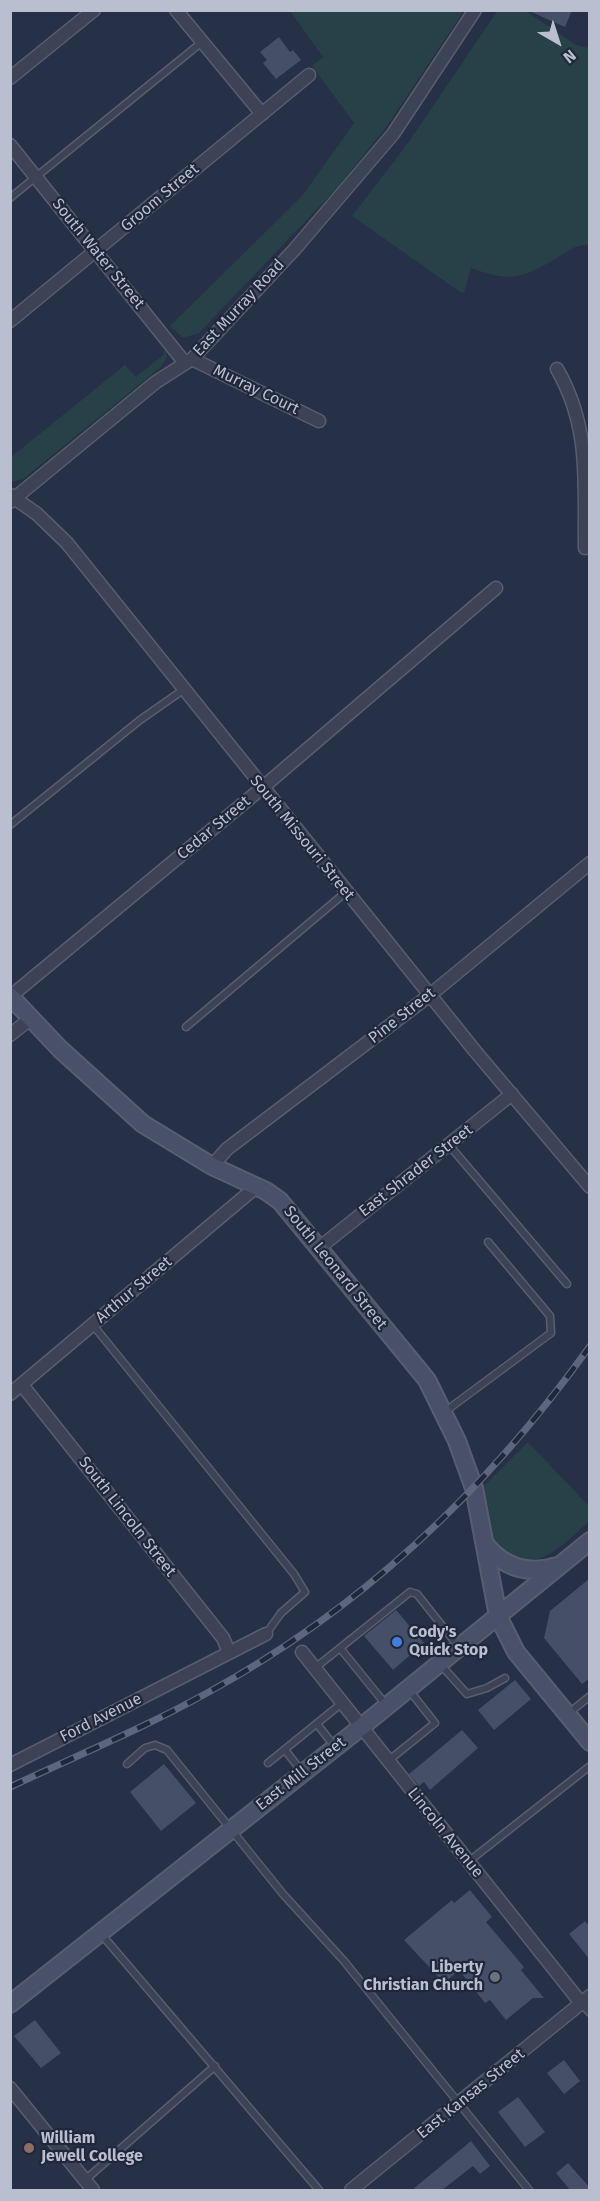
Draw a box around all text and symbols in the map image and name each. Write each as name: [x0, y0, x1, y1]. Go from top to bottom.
north arrow: [528, 12, 588, 72]
text: N: [560, 46, 580, 67]
street label: Groom Street: [117, 160, 203, 236]
street label: South Water Street: [48, 195, 148, 313]
street label: East Murray Road: [189, 256, 289, 360]
street label: Murray Court: [210, 361, 302, 419]
street label: South Missouri Street: [246, 772, 358, 904]
street label: Cedar Street: [174, 792, 254, 864]
street label: Pine Street: [365, 984, 439, 1048]
street label: East Shrader Street: [355, 1121, 477, 1221]
street label: South Leonard Street: [279, 1202, 391, 1334]
street label: Arthur Street: [92, 1253, 176, 1327]
street label: South Lincoln Street: [74, 1453, 180, 1581]
place label: Cody's Quick Stop: [409, 1623, 488, 1661]
marker: Cody's Quick Stop: [390, 1635, 404, 1649]
street label: Ford Avenue: [57, 1689, 145, 1747]
street label: East Mill Street: [252, 1733, 350, 1815]
street label: Lincoln Avenue: [403, 1784, 487, 1882]
place label: Liberty Christian Church: [363, 1958, 483, 1996]
marker: Liberty Christian Church: [488, 1970, 502, 1984]
street label: East Kansas Street: [413, 2045, 529, 2143]
place label: William Jewell College: [41, 2129, 143, 2167]
marker: William Jewell College: [22, 2141, 36, 2155]

